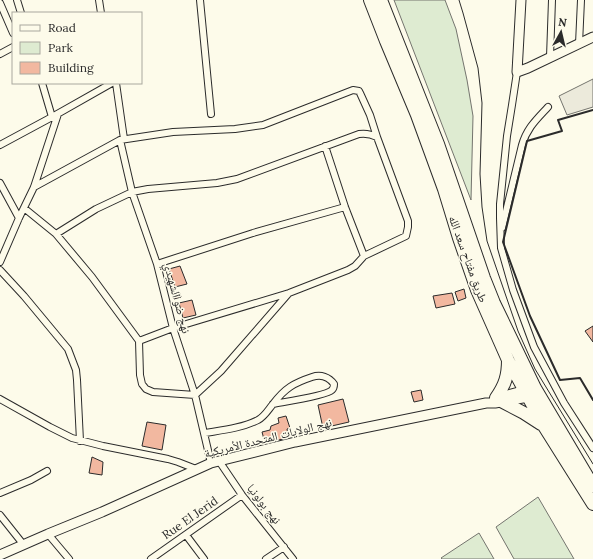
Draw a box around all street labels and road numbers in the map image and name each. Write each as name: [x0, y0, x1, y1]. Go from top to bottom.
street label: طريق مفتاح سعد الله: [446, 213, 491, 305]
street label: نهج ضو الشهيدي: [158, 261, 194, 336]
street label: نهج الولايات المتحدة الأمريكية: [203, 414, 333, 461]
street label: نهج بولونيا: [244, 481, 285, 527]
street label: Rue El Jerid: [159, 493, 221, 542]

